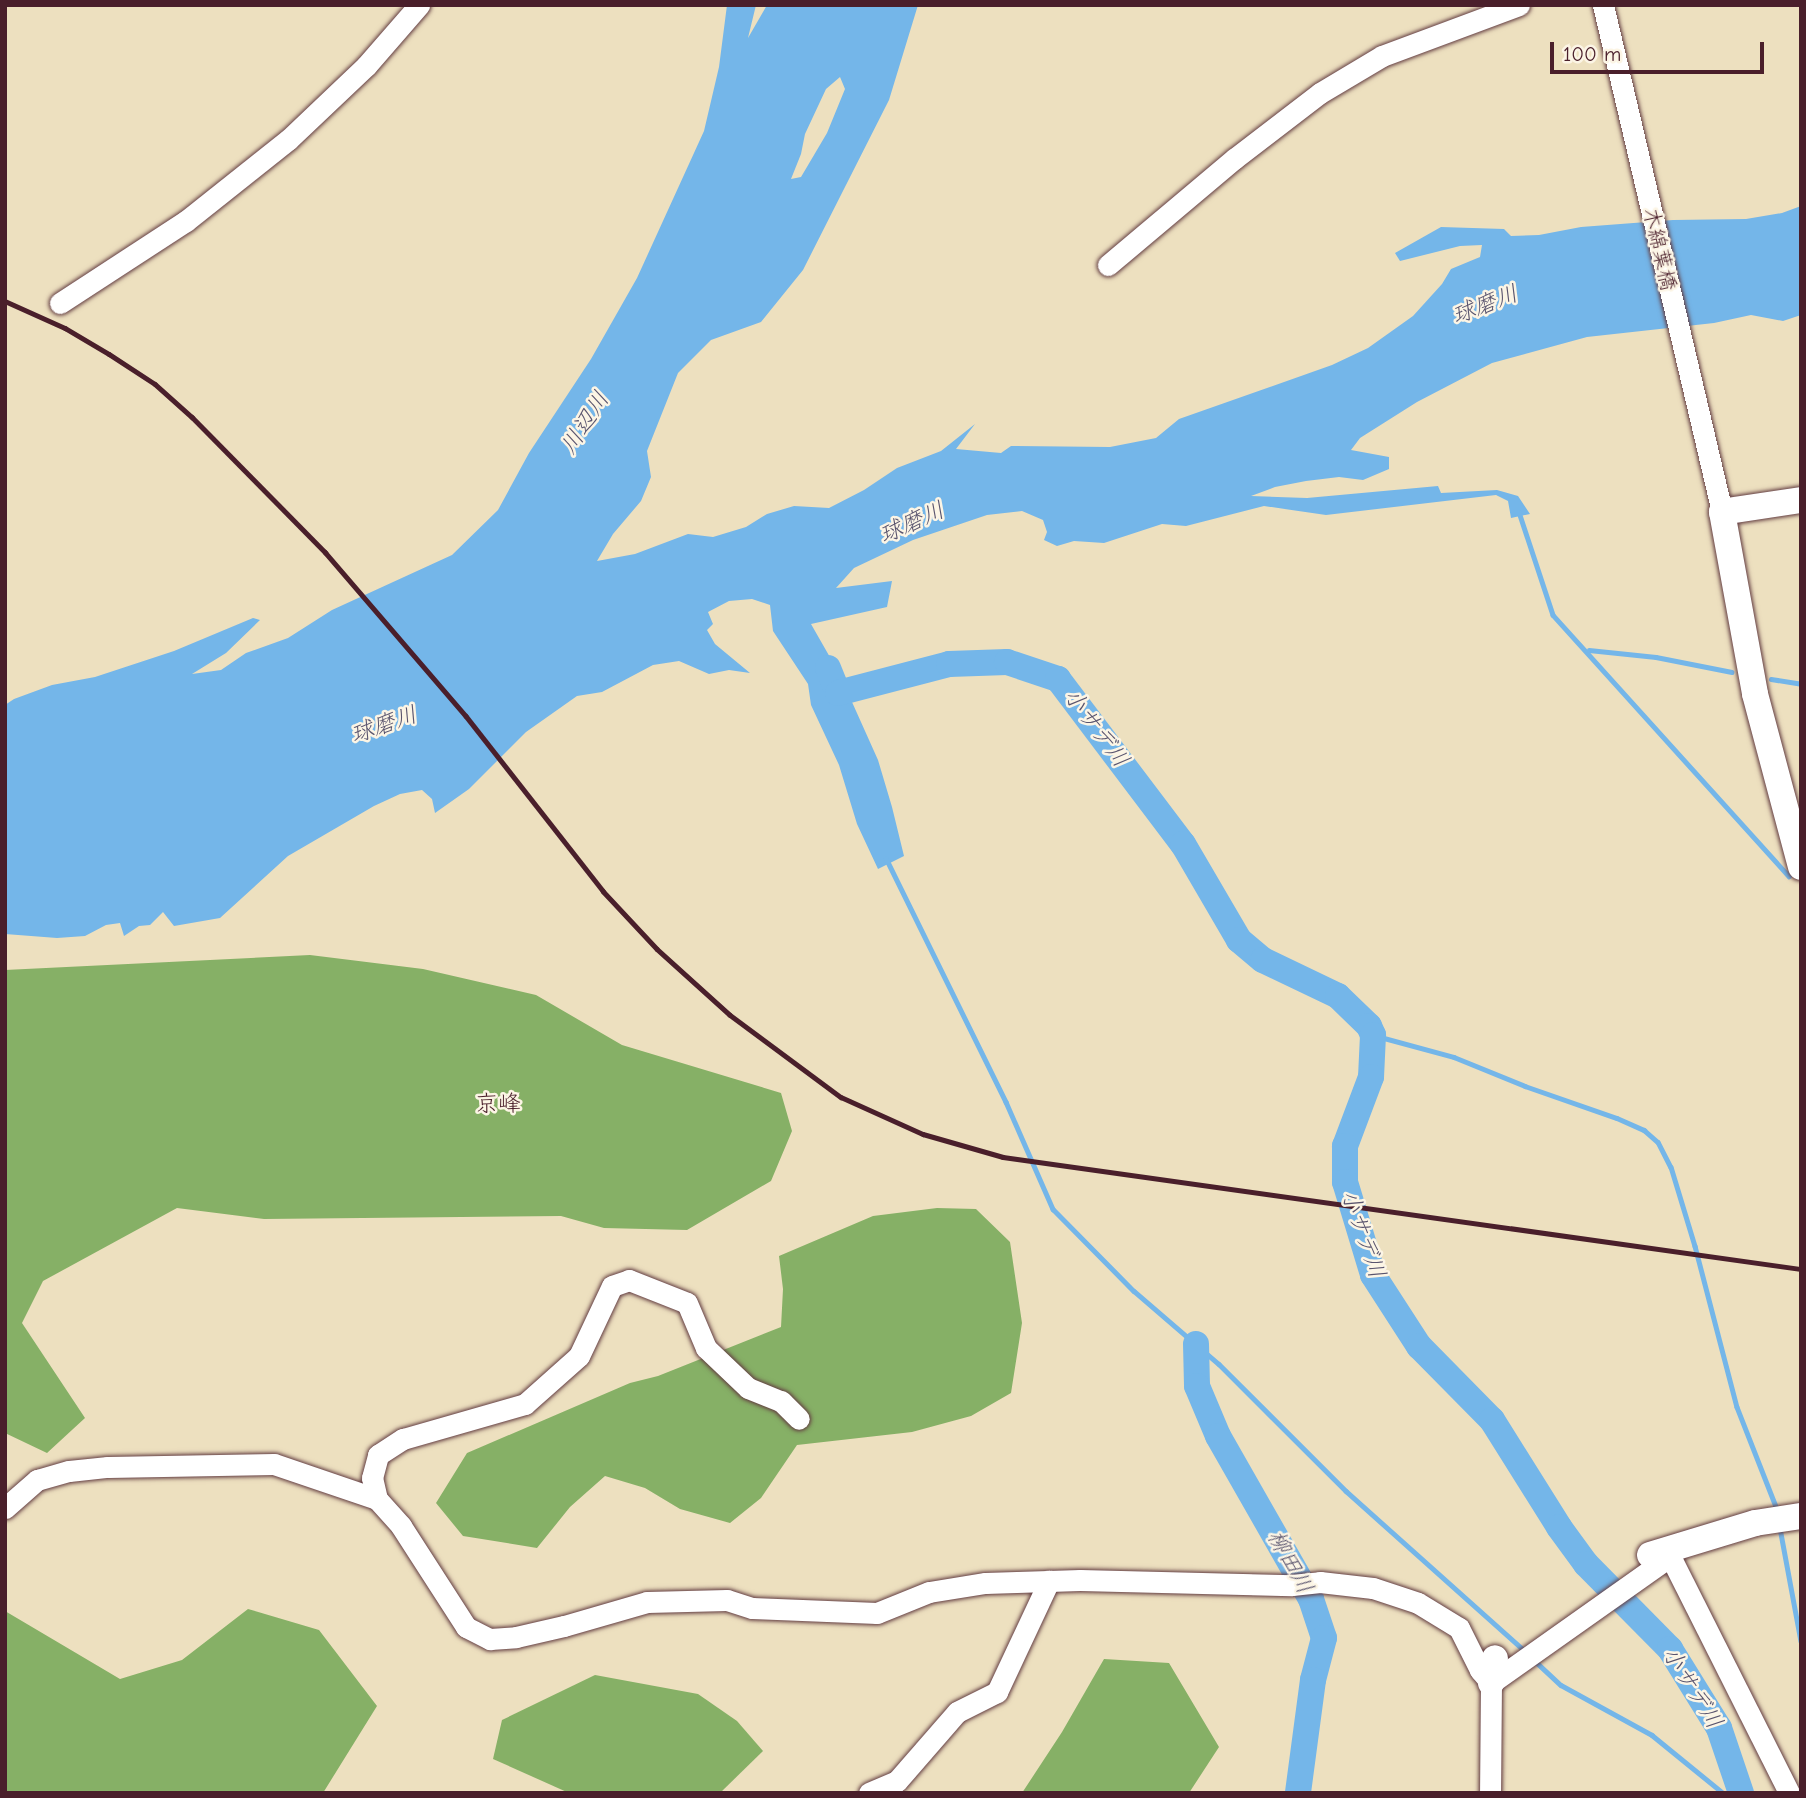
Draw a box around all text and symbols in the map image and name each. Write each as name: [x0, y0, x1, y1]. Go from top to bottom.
scale bar: [1554, 28, 1768, 72]
text: 100 m: [1563, 42, 1621, 66]
street label: 木綿葉橋: [1638, 205, 1682, 293]
water label: 球磨川: [1448, 280, 1522, 330]
water label: 川辺川: [555, 387, 615, 459]
water label: 球磨川: [875, 496, 949, 550]
water label: 小サデ川: [1057, 683, 1135, 773]
water label: 球磨川: [347, 701, 421, 749]
district label: 京峰: [475, 1090, 521, 1118]
water label: 小サデ川: [1335, 1186, 1391, 1282]
water label: 柳田川: [1261, 1525, 1319, 1599]
water label: 小サデ川: [1656, 1642, 1728, 1734]

